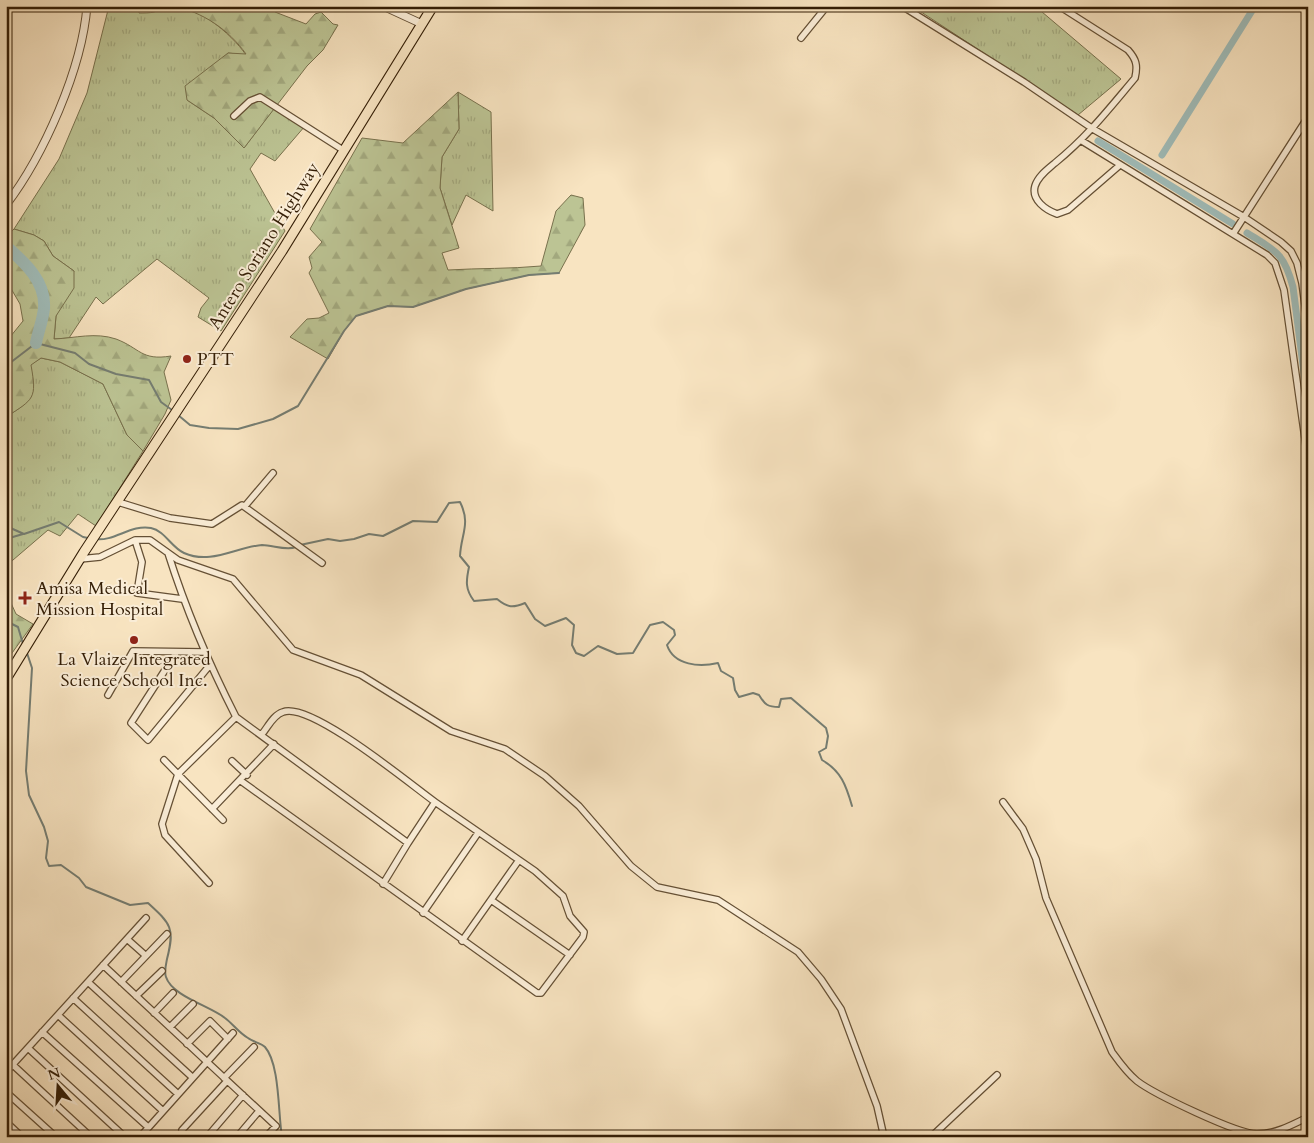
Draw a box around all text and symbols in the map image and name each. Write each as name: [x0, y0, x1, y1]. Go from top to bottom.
street label: Antero Soriano Highway: [202, 157, 326, 334]
place label: PTT: [197, 347, 234, 372]
marker: PTT: [181, 353, 193, 365]
place label: Amisa Medical Mission Hospital: [36, 576, 164, 622]
marker: Amisa Medical Mission Hospital: [18, 591, 32, 605]
marker: La Vlaize Integrated Science School Inc.: [128, 634, 140, 646]
place label: La Vlaize Integrated Science School Inc.: [57, 647, 211, 693]
north arrow: [32, 1060, 82, 1110]
text: N: [45, 1063, 63, 1085]

